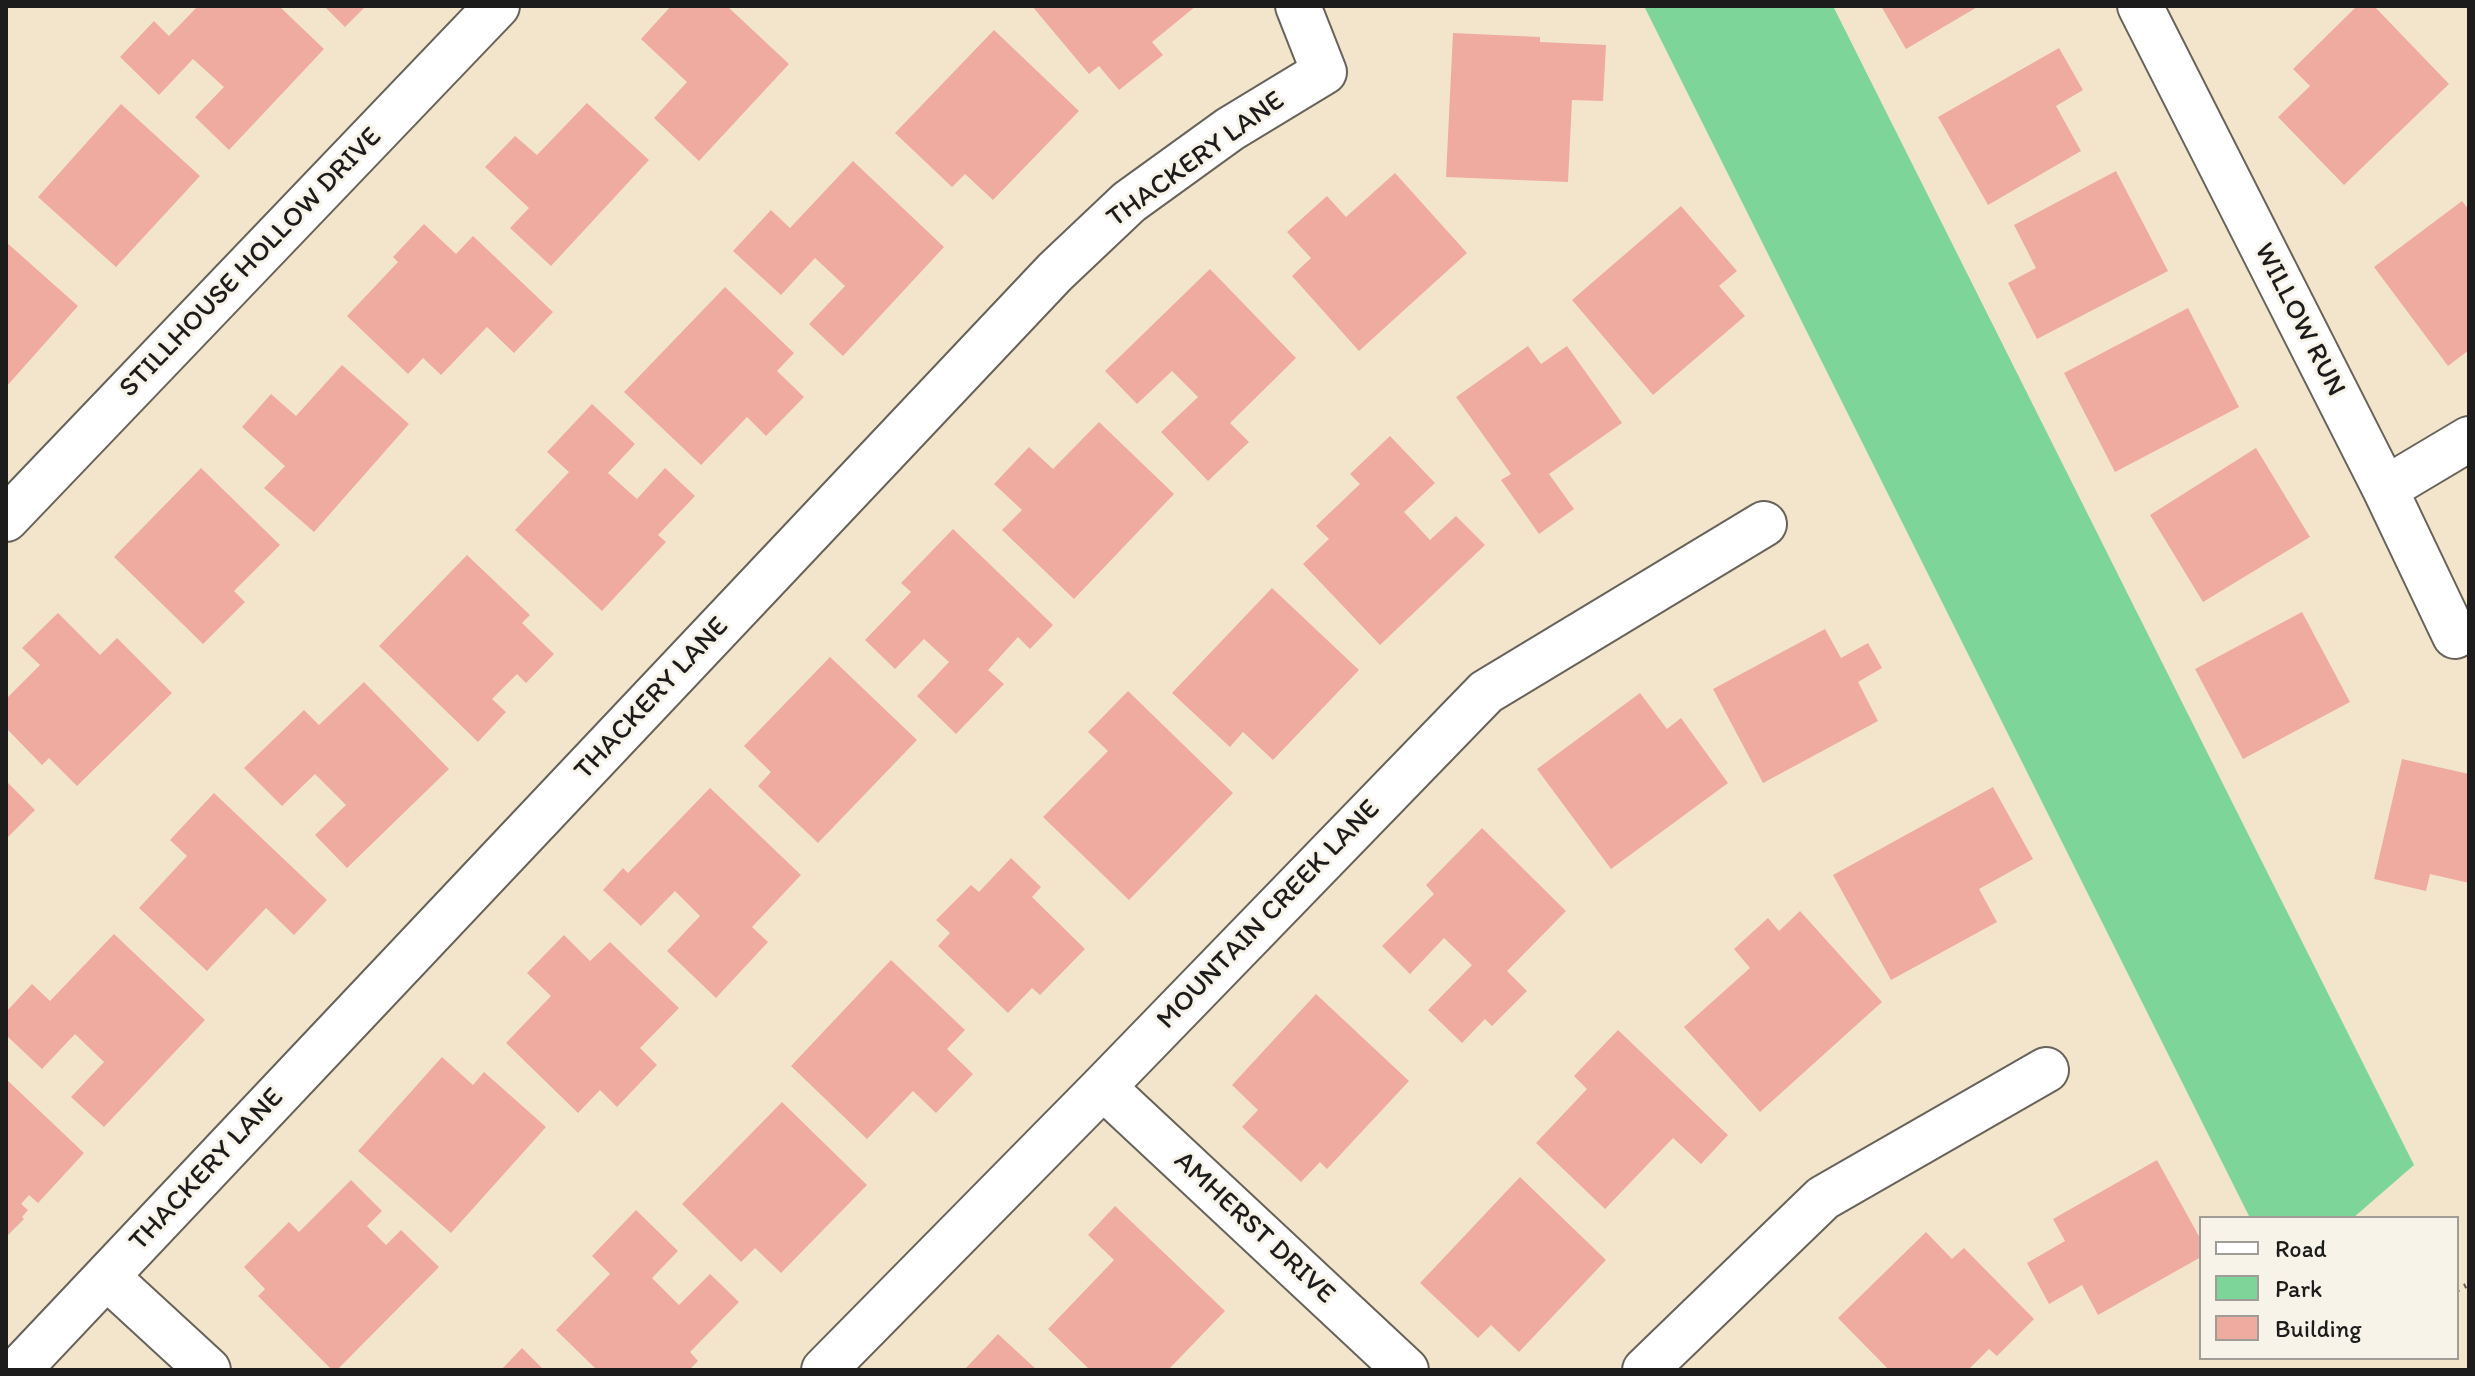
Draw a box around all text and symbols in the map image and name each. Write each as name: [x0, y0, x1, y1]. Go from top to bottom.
street label: THACKERY LANE: [1101, 84, 1291, 236]
street label: STILLHOUSE HOLLOW DRIVE: [113, 121, 389, 405]
street label: WILLOW RUN: [2246, 238, 2352, 402]
street label: THACKERY LANE: [568, 610, 736, 788]
street label: MOUNTAIN CREEK LANE: [1151, 793, 1387, 1037]
street label: THACKERY LANE: [123, 1081, 291, 1259]
street label: AMHERST DRIVE: [1166, 1145, 1342, 1311]
legend: [2199, 1216, 2459, 1360]
text: Road: [2275, 1234, 2327, 1263]
text: Park: [2275, 1274, 2322, 1303]
text: Building: [2275, 1314, 2362, 1343]

